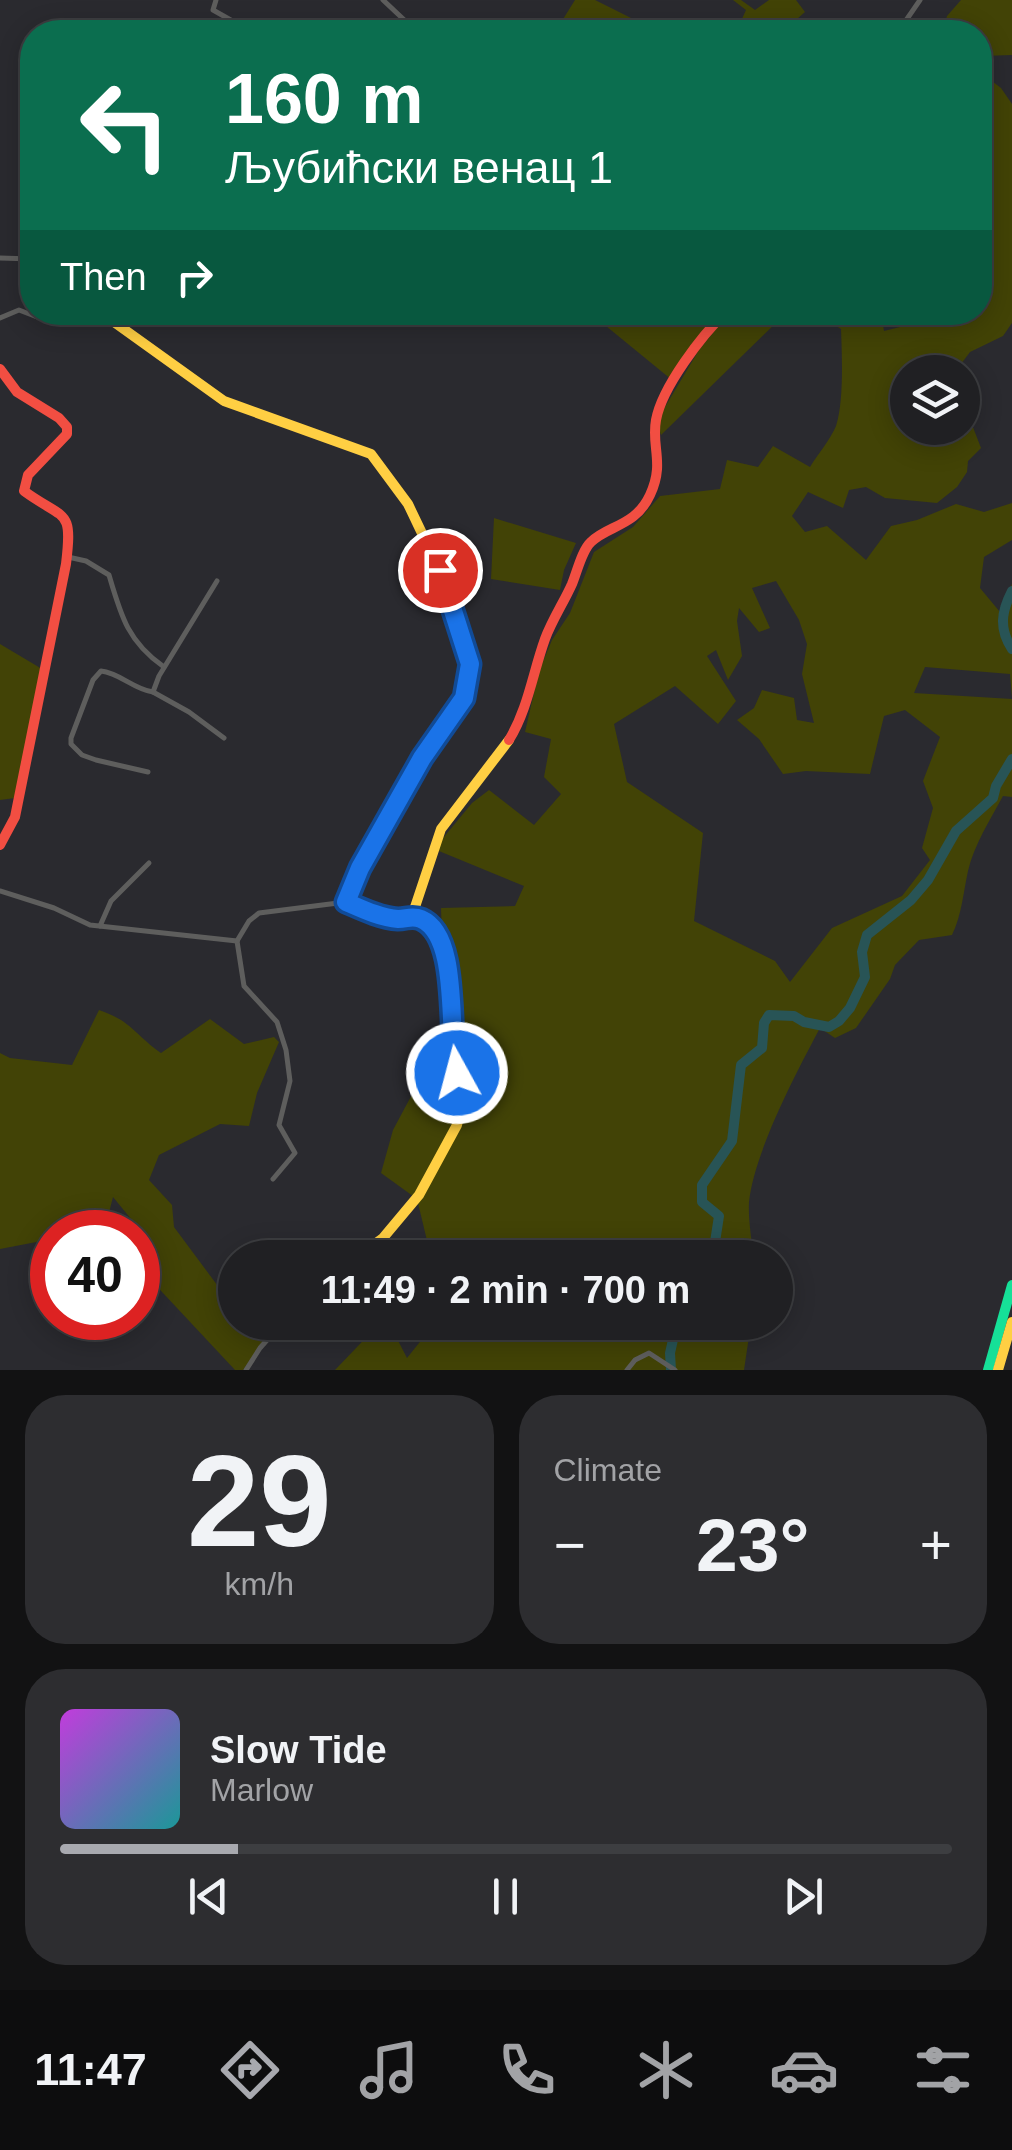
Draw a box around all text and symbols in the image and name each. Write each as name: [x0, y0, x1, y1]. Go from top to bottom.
icon: left: [60, 60, 190, 190]
text: 160 m: [225, 60, 423, 138]
text: Љубићски венац 1: [225, 142, 613, 193]
icon: right: [167, 250, 222, 305]
text: Then: [60, 256, 147, 298]
map controls: [890, 355, 980, 445]
button: layers: [890, 355, 980, 445]
pin: [398, 528, 483, 613]
icon: arrive: [413, 543, 468, 598]
position arrow: [405, 1021, 509, 1125]
speed limit sign: 40: [30, 1210, 160, 1340]
text: 11:49 · 2 min · 700 m: [321, 1269, 690, 1311]
text: 29: [187, 1428, 332, 1574]
text: Climate: [554, 1452, 662, 1488]
text: 23°: [696, 1503, 809, 1587]
text: −: [554, 1514, 586, 1576]
text: +: [920, 1514, 952, 1576]
text: km/h: [225, 1566, 294, 1602]
text: Slow Tide: [210, 1729, 387, 1771]
text: Marlow: [210, 1772, 313, 1808]
icon: previous: [181, 1869, 236, 1924]
icon: pause: [478, 1869, 533, 1924]
icon: next: [776, 1869, 831, 1924]
icon: directions: [215, 2035, 285, 2105]
icon: music: [354, 2035, 424, 2105]
icon: phone: [492, 2035, 562, 2105]
icon: climate: [631, 2035, 701, 2105]
icon: car: [769, 2035, 839, 2105]
icon: filters: [908, 2035, 978, 2105]
text: 11:47: [34, 2044, 147, 2095]

